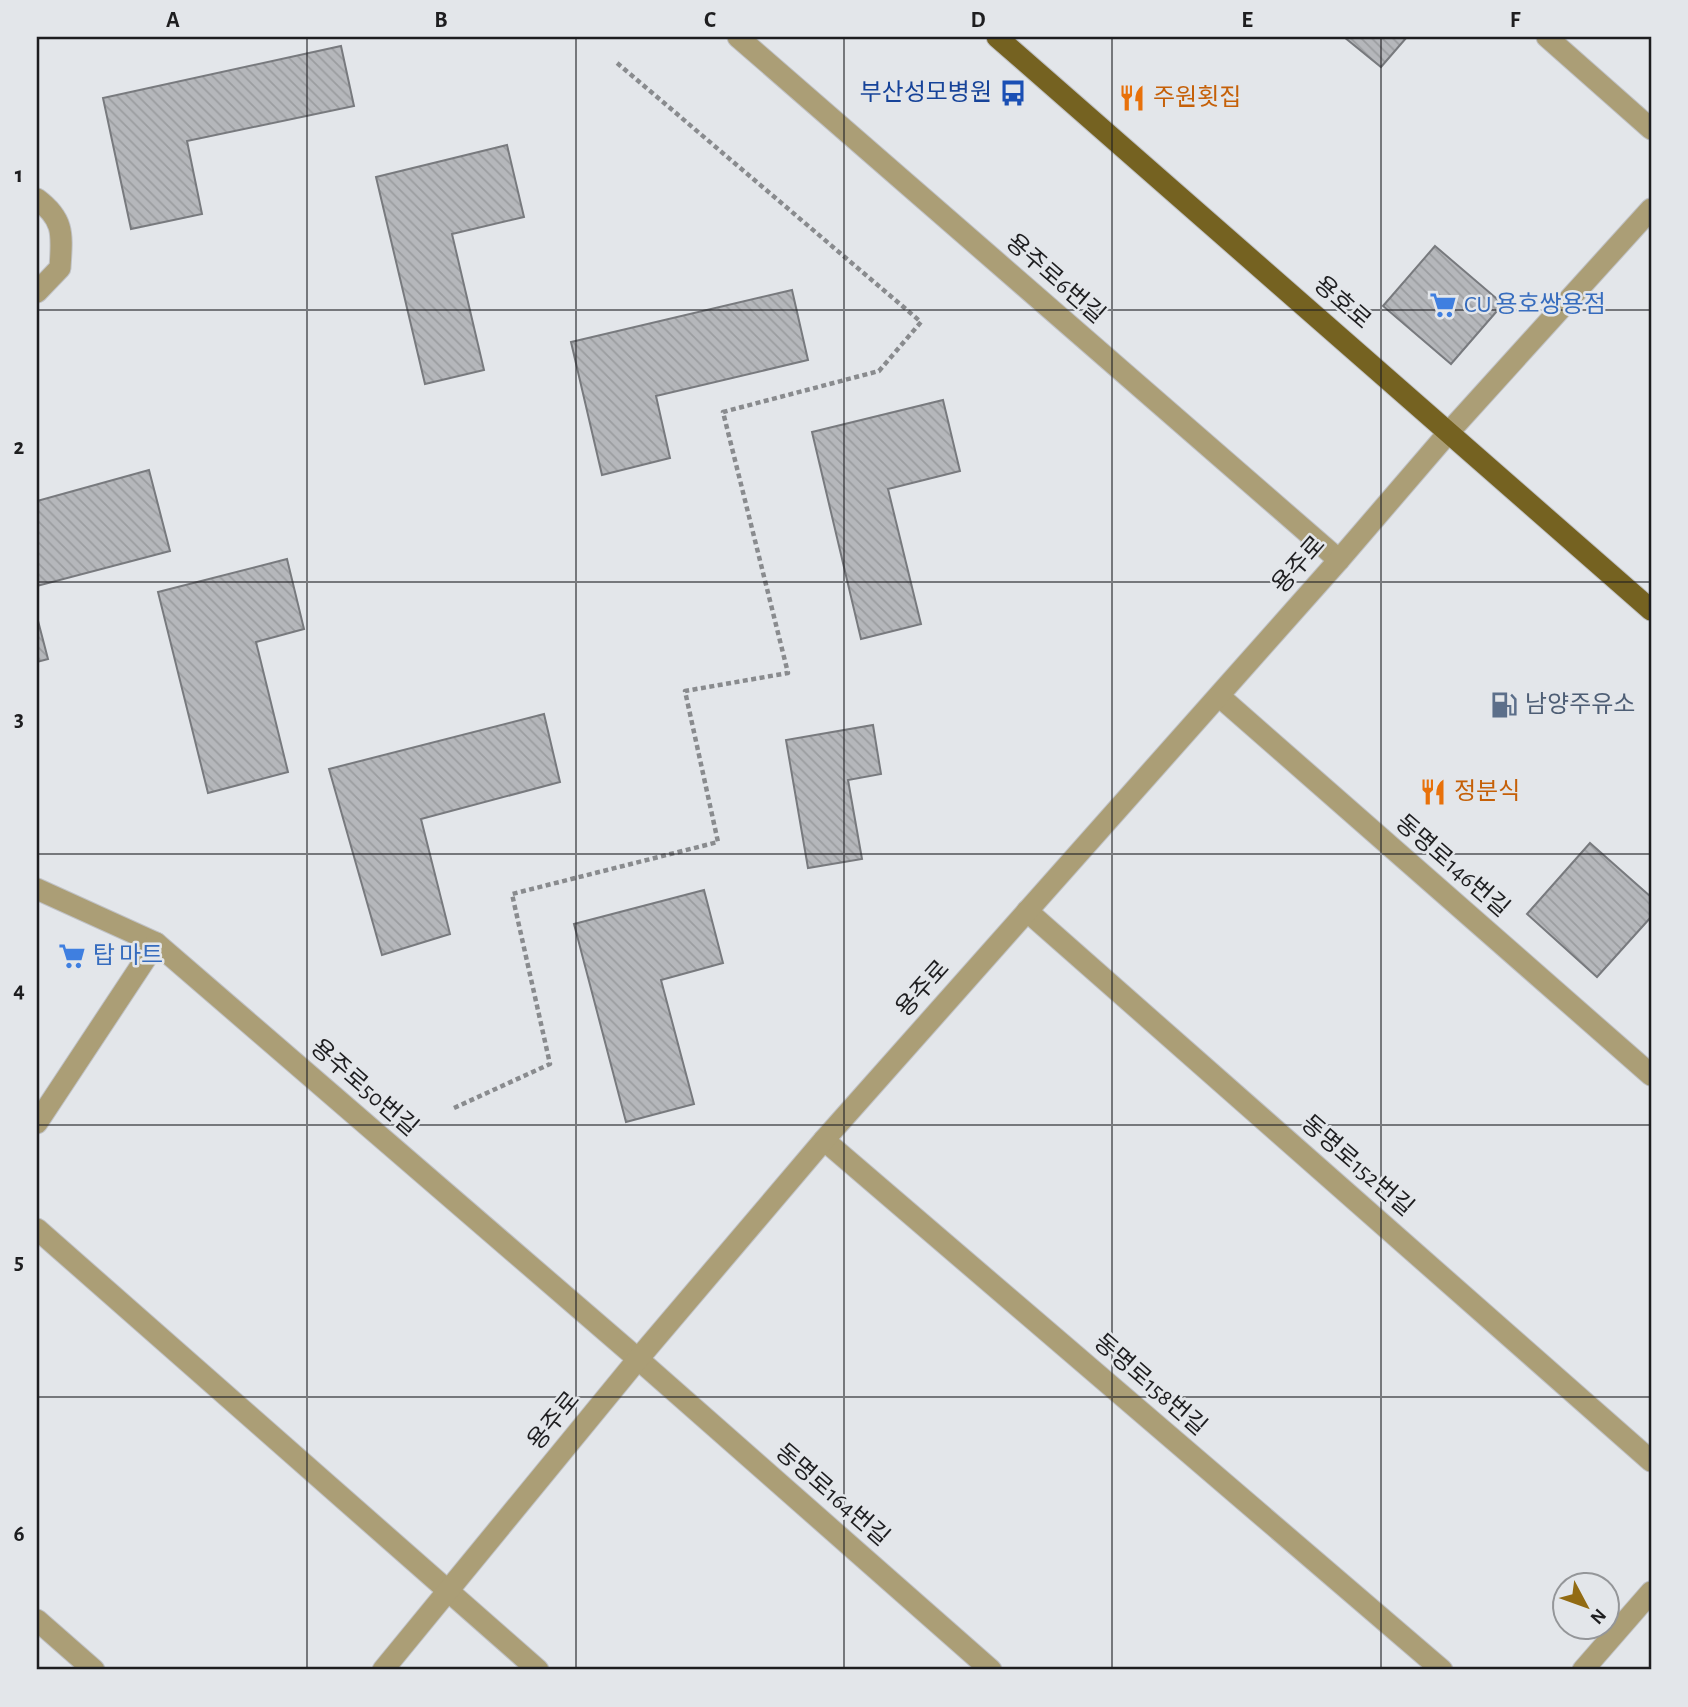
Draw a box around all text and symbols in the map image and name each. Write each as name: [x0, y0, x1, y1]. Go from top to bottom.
text: A: [166, 9, 180, 32]
text: B: [434, 9, 448, 32]
text: C: [704, 9, 716, 32]
text: D: [970, 9, 986, 32]
text: E: [1241, 9, 1253, 32]
text: F: [1510, 9, 1521, 32]
bus stop icon: 부산성모병원: [998, 78, 1028, 108]
place label: 부산성모병원: [860, 80, 992, 105]
restaurant icon: 주원횟집: [1117, 83, 1147, 113]
place label: 주원횟집: [1153, 84, 1241, 110]
text: 1: [15, 164, 23, 187]
street label: 용주로6번길: [1001, 229, 1109, 328]
street label: 용호로: [1309, 271, 1376, 334]
supermarket icon: CU 용호쌍용점: [1428, 290, 1458, 320]
place label: CU 용호쌍용점: [1464, 291, 1606, 317]
text: 2: [14, 436, 25, 459]
street label: 용주로: [1267, 531, 1330, 598]
fuel station icon: 남양주유소: [1489, 690, 1519, 720]
place label: 남양주유소: [1525, 692, 1635, 717]
text: 3: [14, 708, 24, 731]
restaurant icon: 정분식: [1418, 777, 1448, 807]
place label: 정분식: [1454, 779, 1520, 804]
street label: 동명로146번길: [1391, 809, 1515, 921]
supermarket icon: 탑 마트: [57, 941, 87, 971]
place label: 탑 마트: [93, 943, 163, 968]
street label: 용주로: [891, 956, 954, 1022]
text: 4: [13, 979, 25, 1002]
street label: 용주로50번길: [306, 1035, 423, 1141]
street label: 동명로152번길: [1296, 1110, 1419, 1221]
text: 5: [14, 1251, 24, 1274]
street label: 동명로158번길: [1089, 1328, 1212, 1440]
street label: 용주로: [523, 1387, 584, 1454]
street label: 동명로164번길: [771, 1438, 895, 1550]
text: 6: [13, 1523, 25, 1546]
north arrow: [1552, 1570, 1622, 1640]
text: N: [1586, 1605, 1609, 1627]

